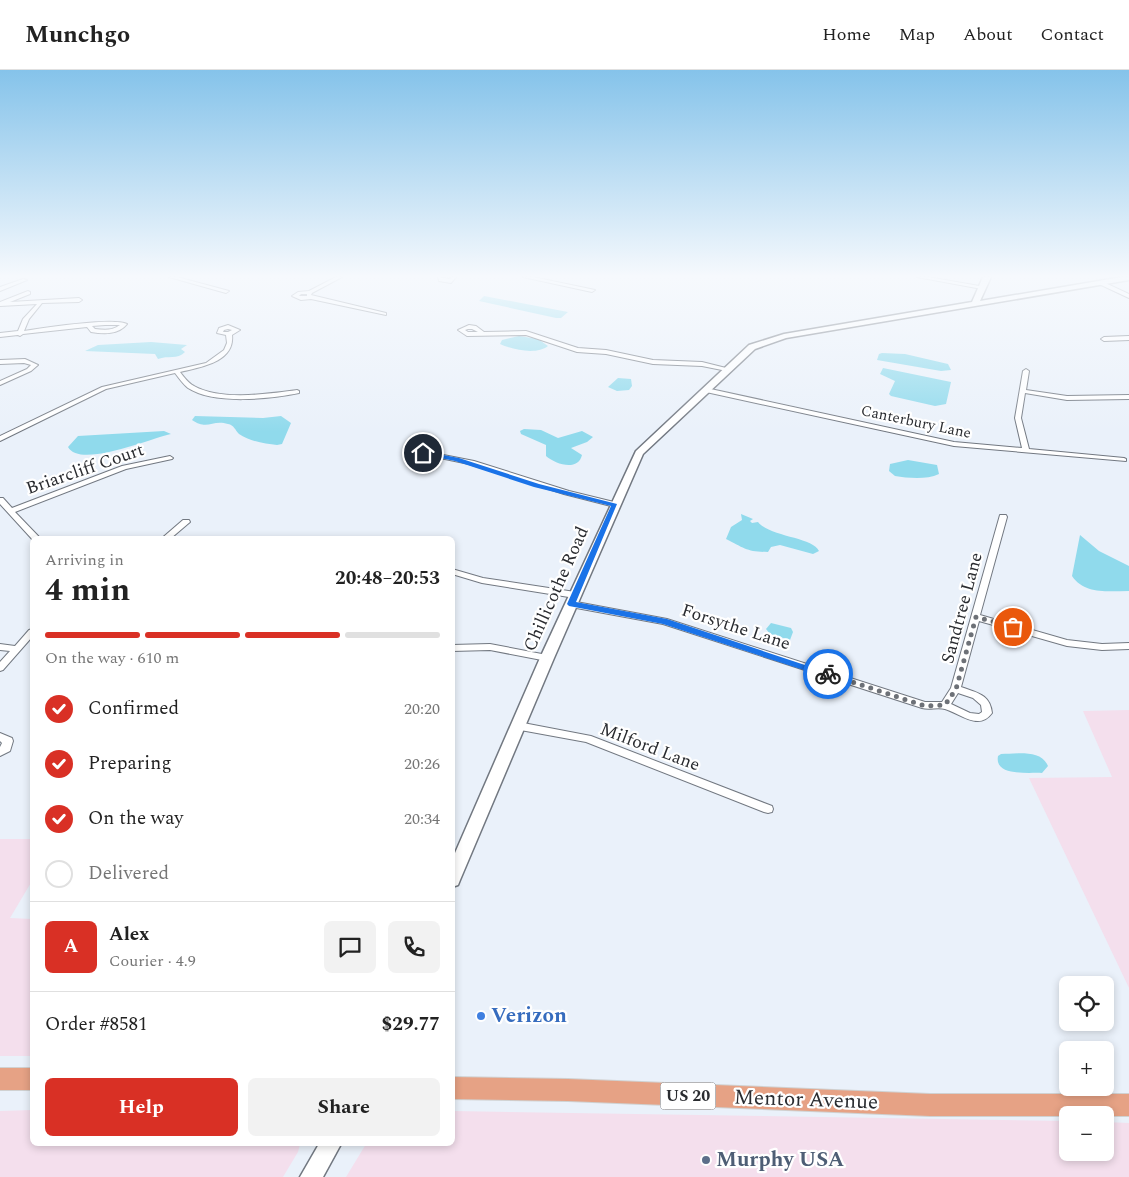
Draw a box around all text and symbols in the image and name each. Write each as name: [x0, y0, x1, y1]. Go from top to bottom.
text: Munchgo: [25, 17, 130, 53]
text: Home: [822, 21, 871, 48]
text: Map: [899, 21, 935, 48]
text: About: [963, 21, 1013, 48]
text: Contact: [1041, 21, 1104, 48]
street label: Canterbury Lane: [859, 399, 973, 445]
pin: [402, 432, 444, 474]
street label: Briarcliff Court: [22, 436, 148, 502]
icon: home: [409, 439, 437, 467]
street label: Chillicothe Road: [516, 522, 596, 656]
text: Arriving in: [45, 548, 124, 572]
street label: Sandtree Lane: [934, 549, 990, 667]
text: 20:48–20:53: [335, 564, 440, 593]
text: 4 min: [45, 566, 130, 615]
street label: Forsythe Lane: [678, 597, 794, 657]
pin: [992, 606, 1034, 648]
icon: bag: [999, 613, 1027, 641]
text: On the way · 610 m: [45, 646, 179, 670]
courier: [803, 649, 853, 699]
icon: bike: [814, 660, 842, 688]
text: Confirmed: [88, 694, 179, 723]
icon: check: [45, 695, 73, 723]
text: 20:20: [404, 697, 440, 721]
street label: Milford Lane: [596, 716, 704, 778]
text: Preparing: [88, 749, 172, 778]
icon: check: [45, 750, 73, 778]
text: 20:26: [404, 752, 440, 776]
text: On the way: [88, 804, 184, 833]
icon: check: [45, 805, 73, 833]
text: 20:34: [404, 807, 440, 831]
text: Delivered: [88, 859, 169, 888]
text: Alex: [109, 920, 150, 949]
button: chat: [324, 921, 376, 973]
button: phone: [388, 921, 440, 973]
text: A: [64, 932, 78, 961]
text: Courier · 4.9: [109, 949, 196, 973]
map controls: [1059, 976, 1114, 1161]
button: locate: [1059, 976, 1114, 1031]
place label: Verizon: [491, 1000, 567, 1032]
text: Order #8581: [45, 1010, 148, 1039]
text: $29.77: [382, 1010, 440, 1039]
marker: Verizon: [475, 1010, 487, 1022]
button: +: [1059, 1041, 1114, 1096]
button: Help: [45, 1078, 238, 1136]
button: Share: [248, 1078, 440, 1136]
street label: Mentor Avenue: [733, 1081, 879, 1119]
road number: US 20: [660, 1082, 716, 1110]
button: −: [1059, 1106, 1114, 1161]
place label: Murphy USA: [716, 1144, 844, 1176]
marker: Murphy USA: [700, 1154, 712, 1166]

